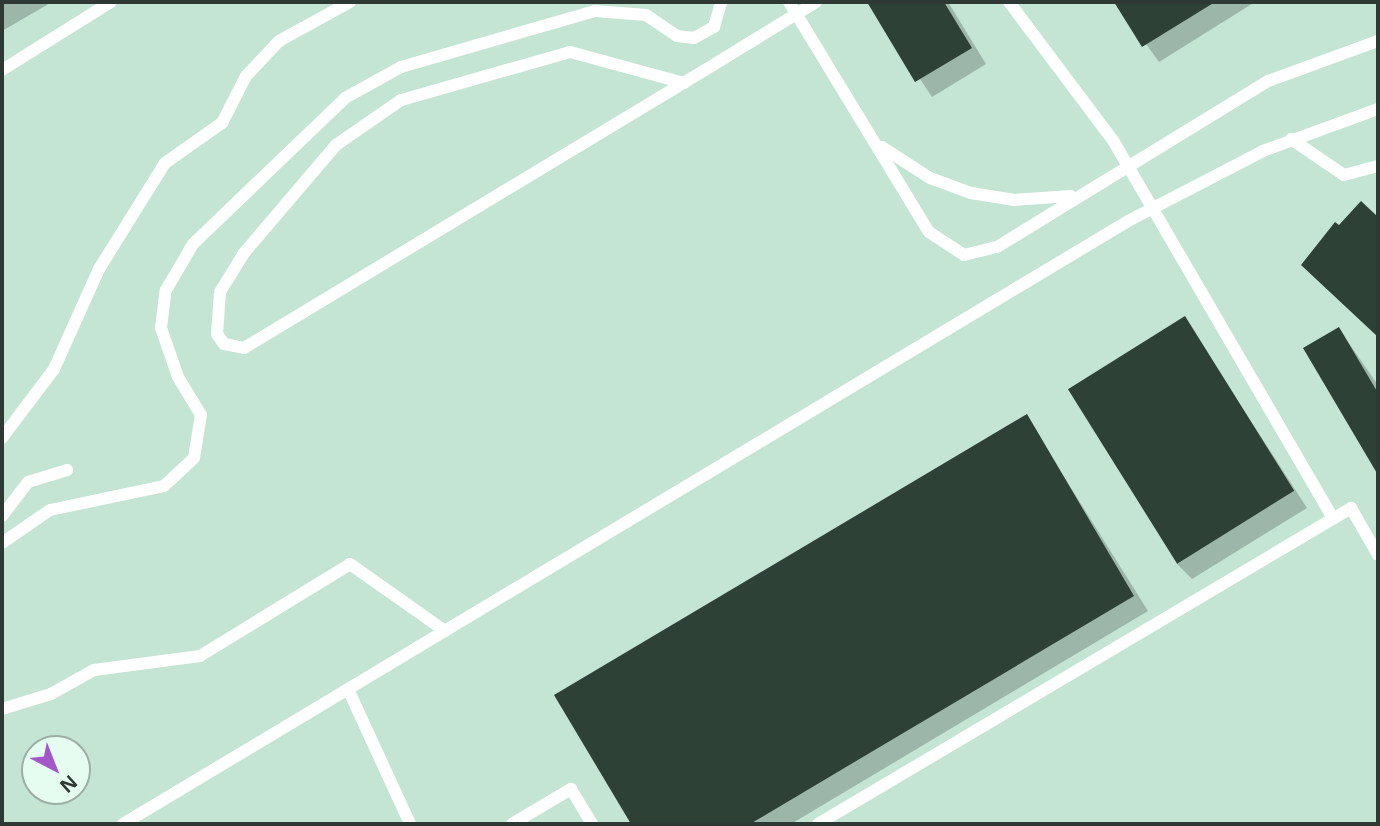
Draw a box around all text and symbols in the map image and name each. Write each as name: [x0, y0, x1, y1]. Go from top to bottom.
north arrow: [21, 735, 91, 805]
text: N: [54, 769, 83, 799]

